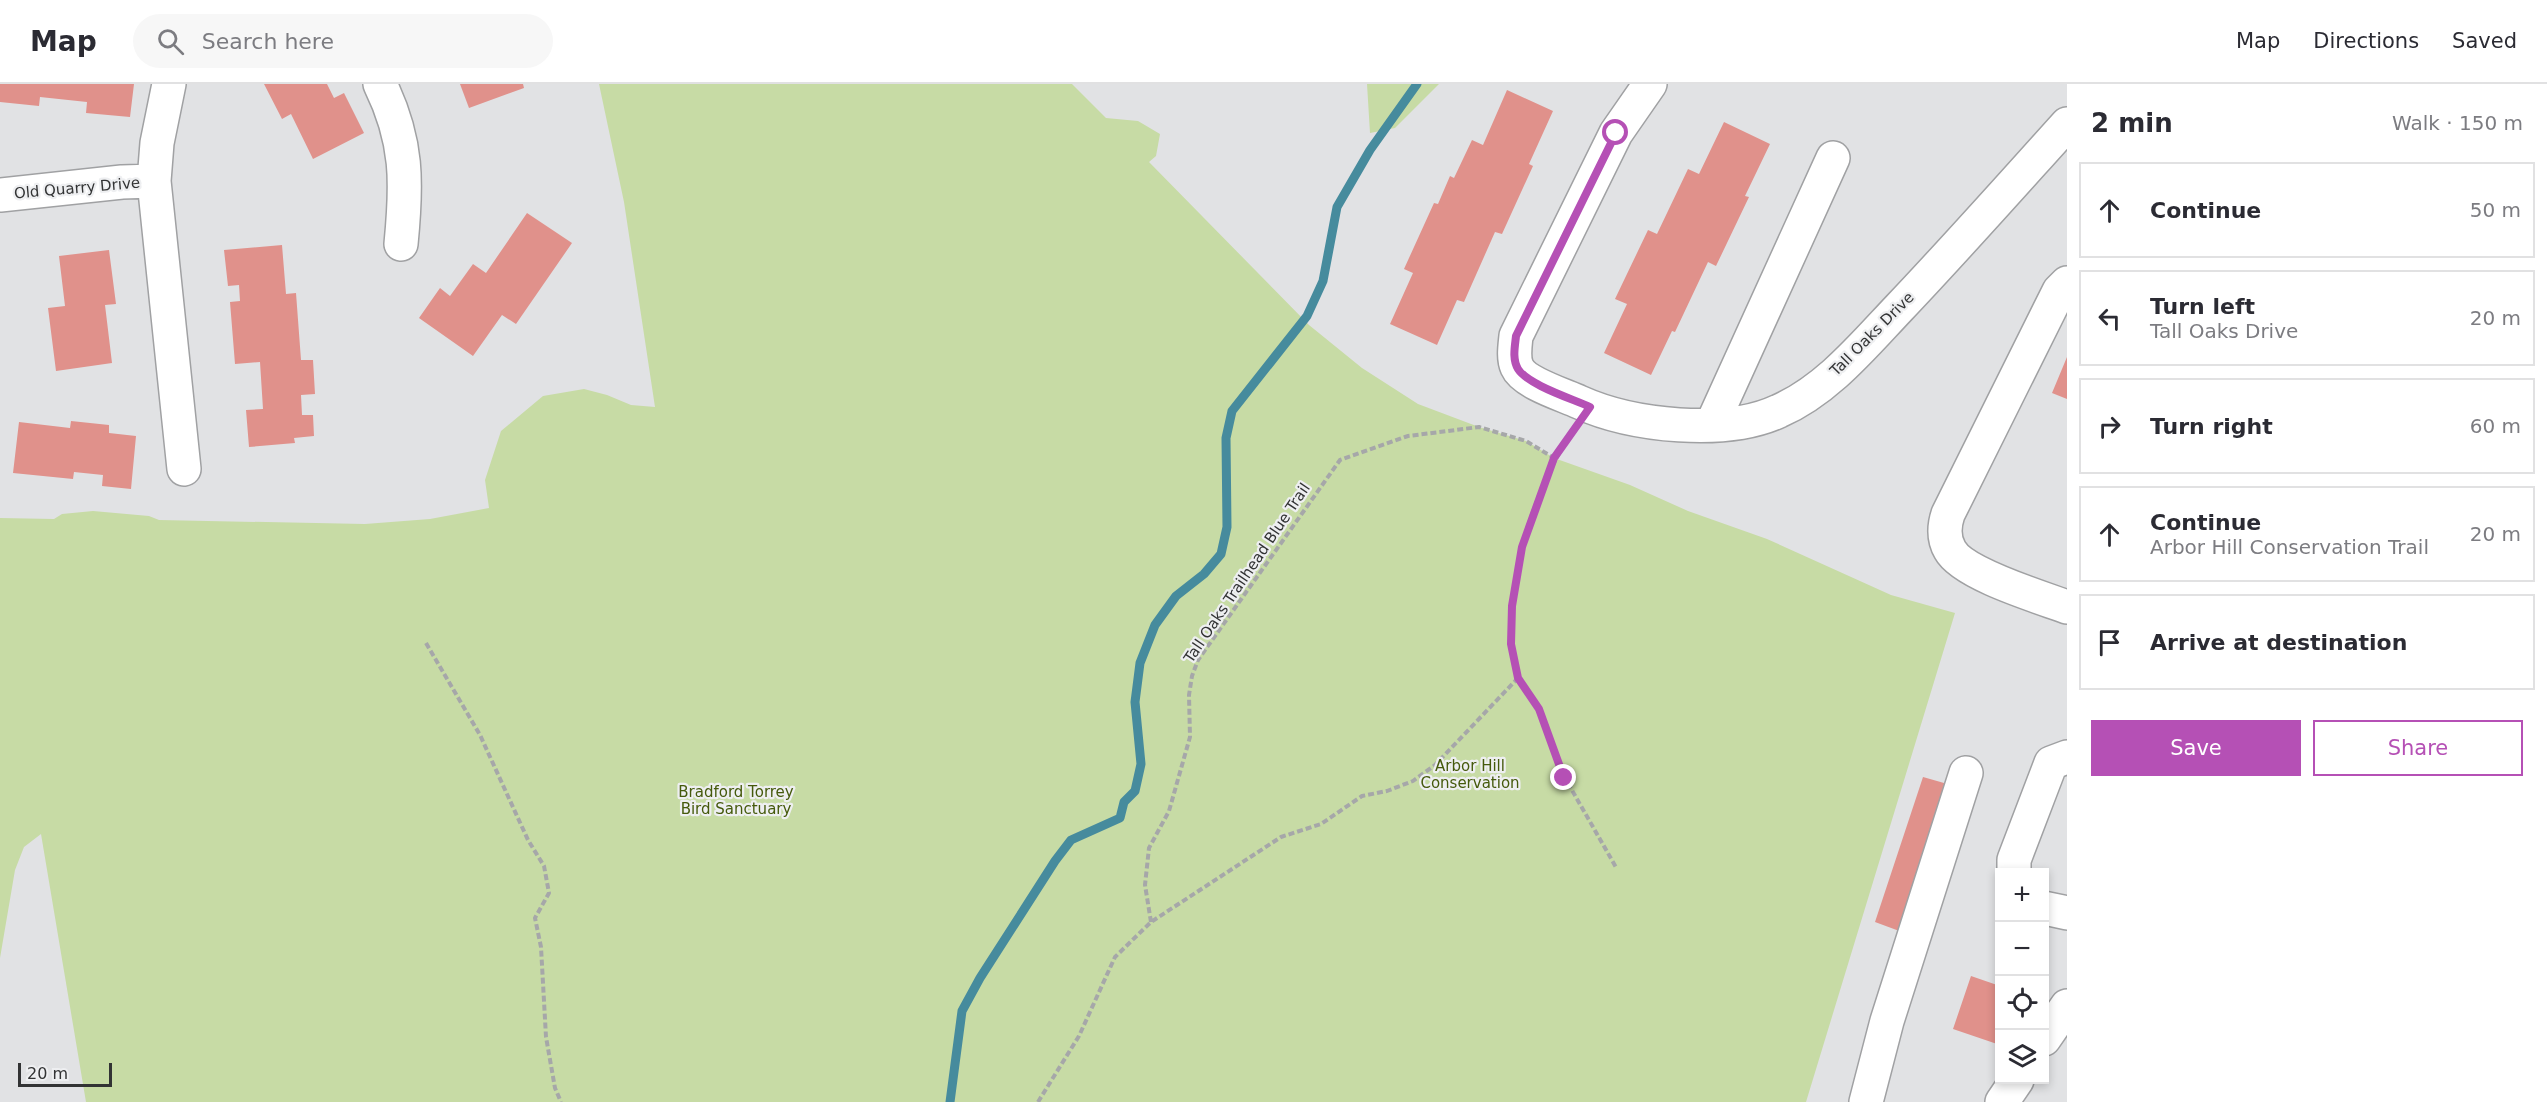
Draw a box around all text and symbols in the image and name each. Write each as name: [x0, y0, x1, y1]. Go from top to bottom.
search box: [133, 14, 553, 68]
text: Map: [30, 25, 97, 58]
icon: search: [154, 25, 187, 58]
text: Search here: [202, 29, 334, 54]
text: Map: [2236, 29, 2280, 53]
text: Directions: [2313, 29, 2419, 53]
text: Saved: [2452, 29, 2517, 53]
text: 2 min: [2091, 108, 2173, 138]
text: Walk · 150 m: [2392, 111, 2523, 135]
route start: [1602, 119, 1628, 145]
street label: Old Quarry Drive: [13, 174, 141, 202]
icon: ahead: [2093, 194, 2126, 227]
text: Continue: [2150, 198, 2261, 223]
text: 50 m: [2470, 198, 2521, 222]
street label: Tall Oaks Drive: [1826, 288, 1918, 380]
text: Turn left: [2150, 294, 2255, 319]
icon: left: [2093, 302, 2126, 335]
text: 20 m: [2470, 306, 2521, 330]
text: Tall Oaks Drive: [2150, 319, 2298, 343]
icon: right: [2093, 410, 2126, 443]
text: Turn right: [2150, 414, 2273, 439]
text: 60 m: [2470, 414, 2521, 438]
street label: Tall Oaks Trailhead Blue Trail: [1179, 480, 1314, 667]
text: Continue: [2150, 510, 2261, 535]
icon: ahead: [2093, 518, 2126, 551]
text: 20 m: [2470, 522, 2521, 546]
text: Arbor Hill Conservation Trail: [2150, 535, 2429, 559]
icon: arrive: [2093, 626, 2126, 659]
text: Arrive at destination: [2150, 630, 2407, 655]
button: Save: [2091, 720, 2301, 776]
button: Share: [2313, 720, 2523, 776]
park label: Arbor Hill Conservation: [1420, 757, 1520, 792]
route end: [1550, 764, 1576, 790]
park label: Bradford Torrey Bird Sanctuary: [678, 783, 794, 818]
map controls: [1995, 868, 2049, 1084]
button: +: [1995, 868, 2049, 922]
button: −: [1995, 922, 2049, 976]
button: locate: [1995, 976, 2049, 1030]
button: layers: [1995, 1030, 2049, 1084]
scale bar: [18, 1060, 112, 1088]
text: 20 m: [27, 1064, 68, 1083]

